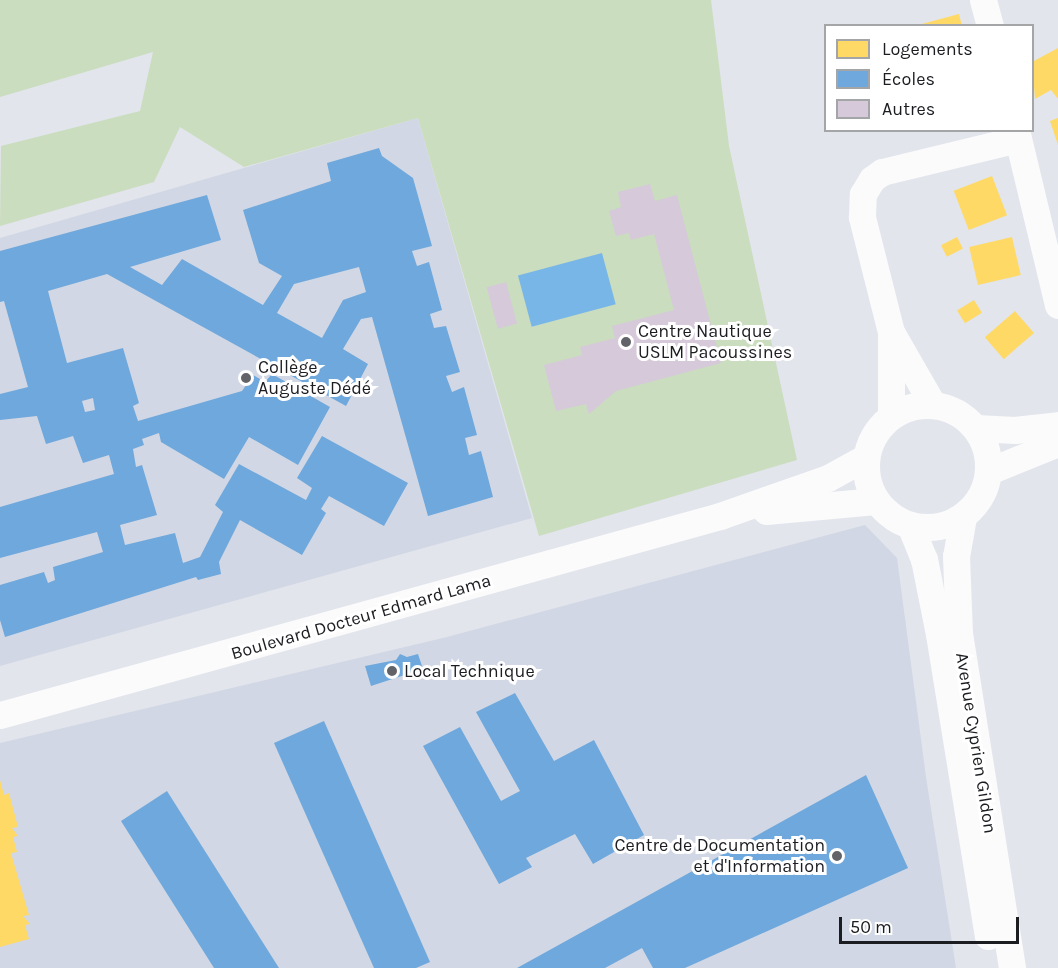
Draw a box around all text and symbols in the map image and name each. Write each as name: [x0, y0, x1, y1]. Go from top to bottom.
legend: [824, 24, 1034, 132]
text: Logements: [882, 38, 973, 60]
text: Écoles: [882, 68, 935, 90]
text: Autres: [882, 98, 935, 120]
place label: Centre Nautique USLM Pacoussines: [638, 321, 792, 364]
marker: Centre Nautique USLM Pacoussines: [619, 335, 633, 349]
place label: Collège Auguste Dédé: [258, 357, 371, 400]
marker: Collège Auguste Dédé: [239, 371, 253, 385]
street label: Boulevard Docteur Edmard Lama: [229, 569, 493, 665]
street label: Avenue Cyprien Gildon: [951, 651, 1001, 835]
place label: Local Technique: [404, 660, 535, 682]
marker: Local Technique: [385, 664, 399, 678]
place label: Centre de Documentation et d'Information: [615, 835, 825, 878]
marker: Centre de Documentation et d'Information: [830, 849, 844, 863]
scale bar: [842, 905, 1022, 943]
text: 50 m: [850, 916, 892, 938]

